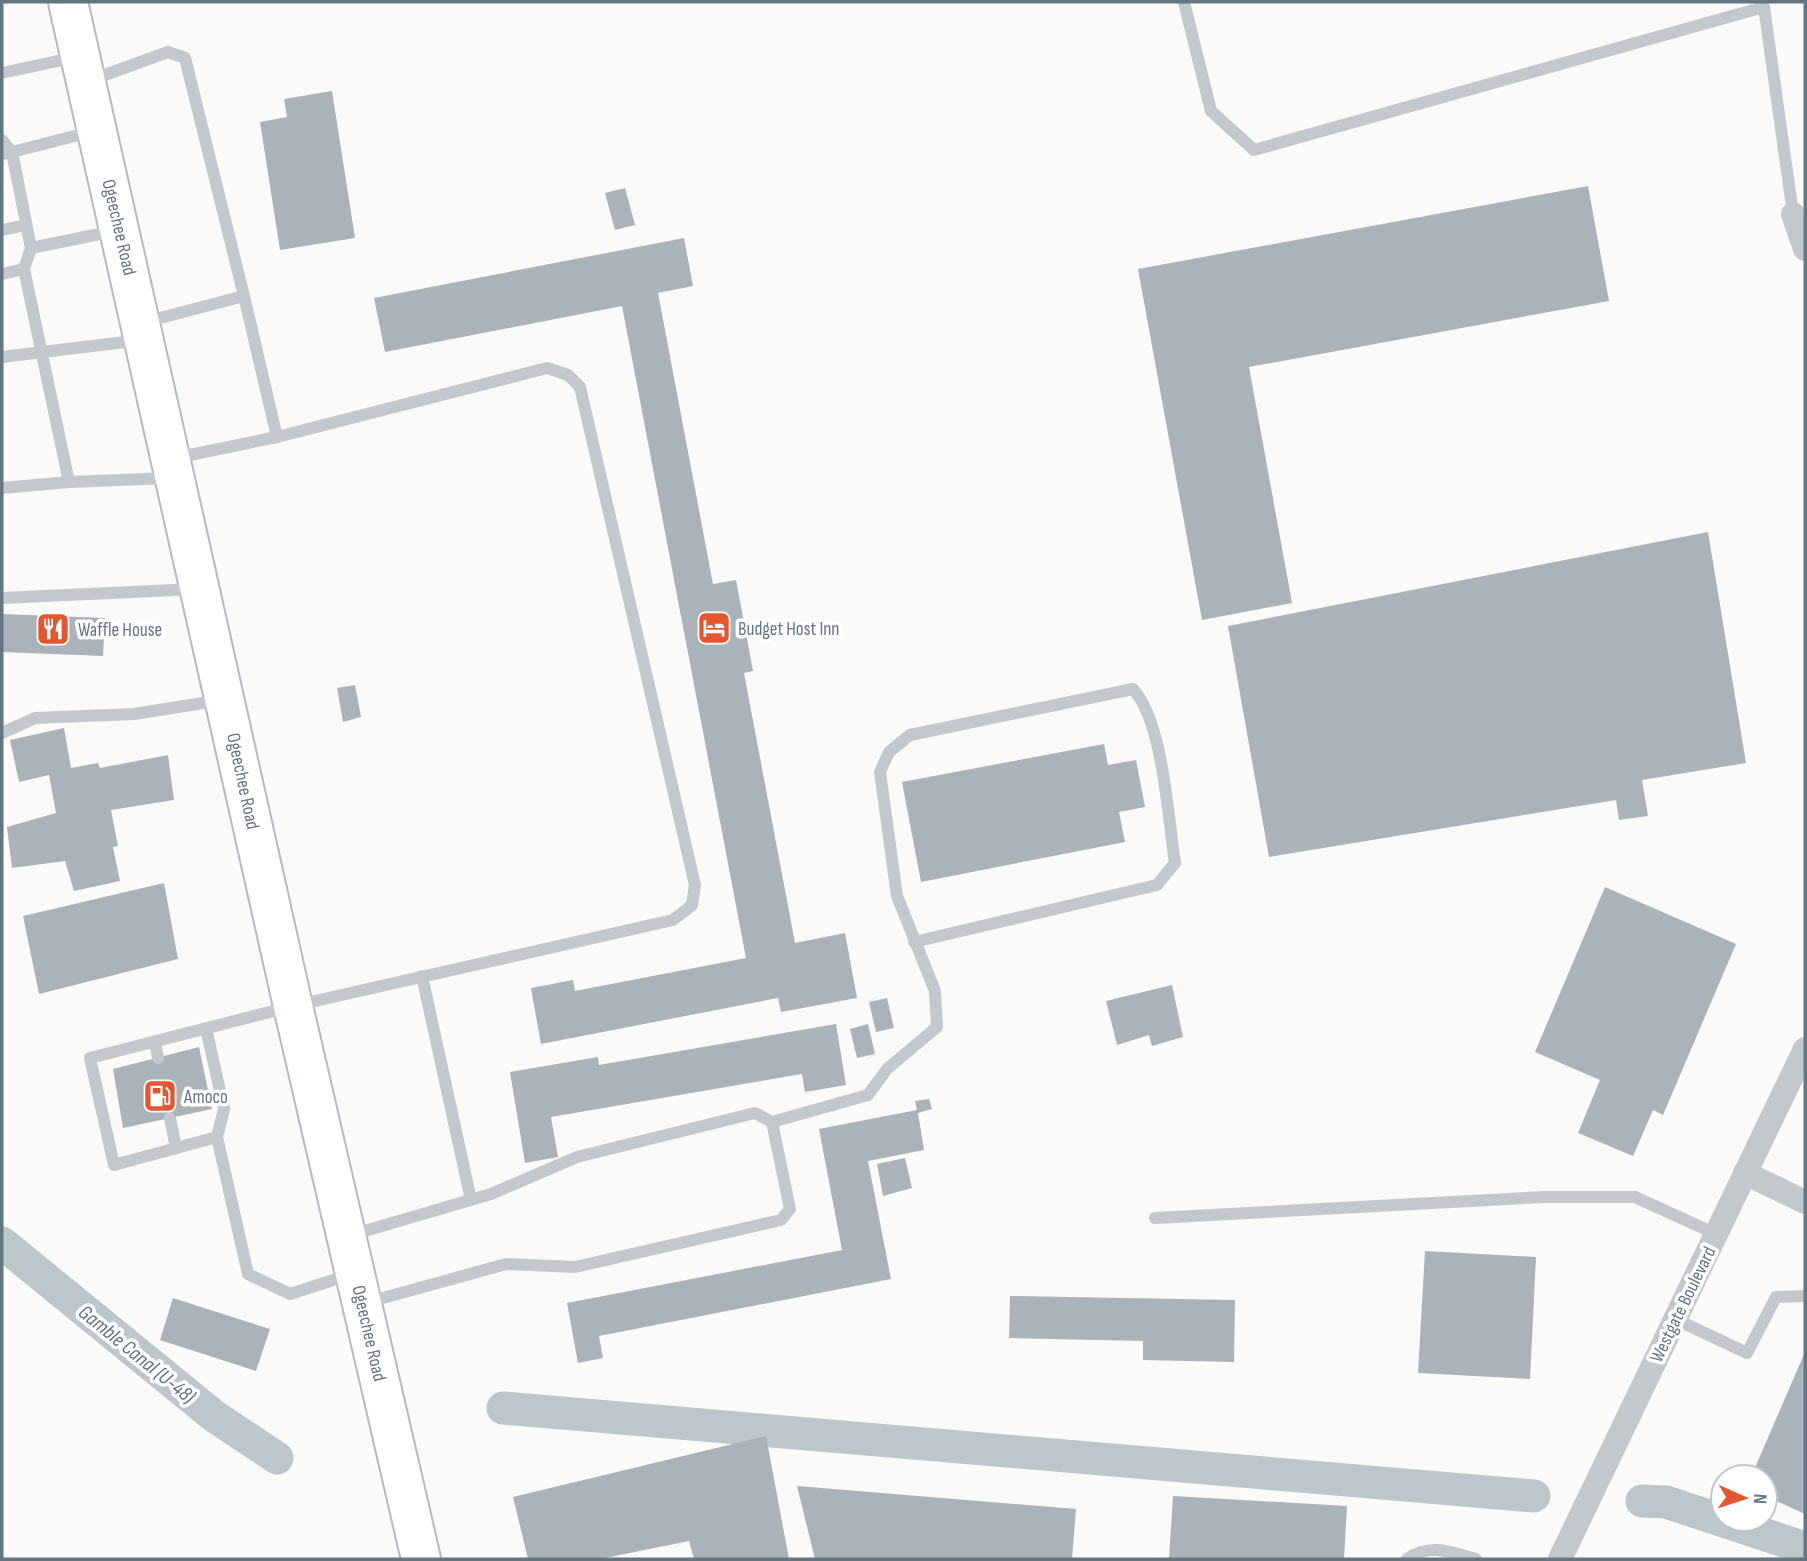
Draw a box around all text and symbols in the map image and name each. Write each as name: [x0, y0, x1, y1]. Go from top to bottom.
street label: Ogeechee Road: [96, 177, 141, 278]
hotel icon: Budget Host Inn: [695, 609, 733, 647]
restaurant icon: Waffle House: [34, 610, 72, 648]
place label: Budget Host Inn: [738, 618, 840, 641]
place label: Waffle House: [78, 619, 162, 642]
street label: Ogeechee Road: [221, 731, 264, 832]
fuel station icon: Amoco: [141, 1077, 179, 1115]
place label: Amoco: [183, 1086, 228, 1109]
street label: Westgate Boulevard: [1645, 1243, 1721, 1366]
street label: Ogeechee Road: [346, 1283, 391, 1384]
water label: Gamble Canal (U-48): [73, 1300, 201, 1409]
north arrow: [1709, 1463, 1779, 1533]
text: N: [1748, 1493, 1771, 1504]

